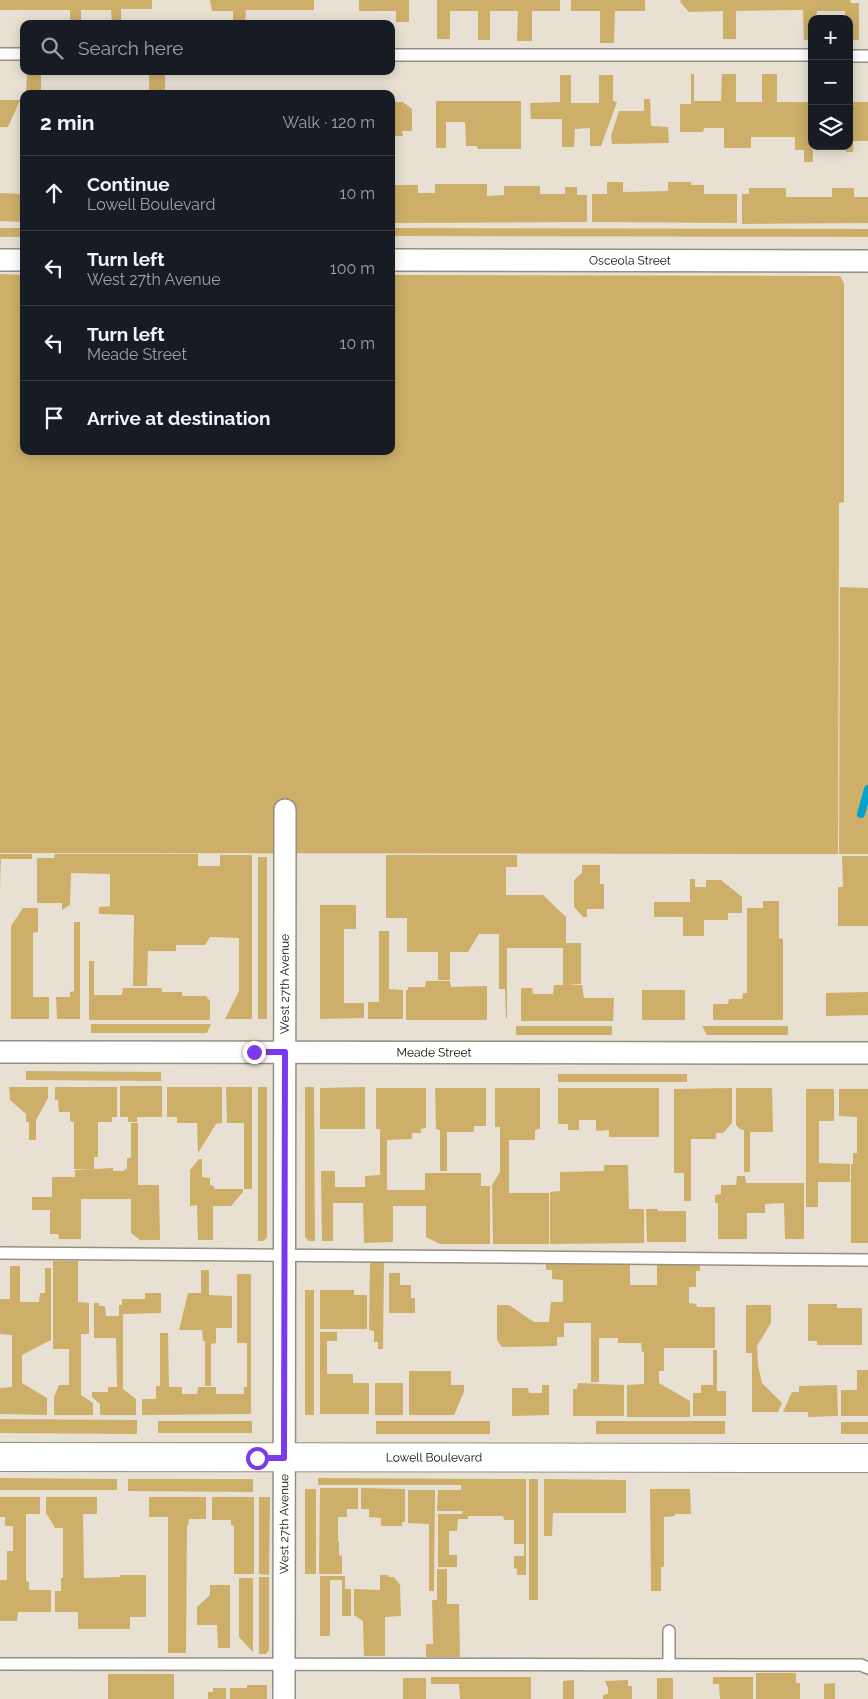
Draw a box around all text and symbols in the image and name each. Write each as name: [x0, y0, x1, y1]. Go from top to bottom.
map controls: [808, 15, 853, 150]
button: +: [808, 15, 853, 60]
search box: [20, 20, 395, 75]
icon: search: [38, 34, 66, 62]
text: Search here: [78, 37, 184, 59]
button: −: [808, 60, 853, 105]
button: layers: [808, 105, 853, 150]
text: 2 min: [40, 110, 94, 135]
text: Walk · 120 m: [283, 113, 375, 132]
text: Continue: [87, 173, 170, 195]
icon: ahead: [40, 179, 68, 207]
text: 10 m: [340, 184, 375, 203]
text: Lowell Boulevard: [87, 195, 215, 214]
text: Turn left: [87, 248, 164, 270]
street label: Osceola Street: [589, 253, 671, 268]
icon: left: [40, 254, 68, 282]
text: 100 m: [330, 259, 375, 278]
text: West 27th Avenue: [87, 270, 221, 289]
text: Turn left: [87, 323, 164, 345]
icon: left: [40, 329, 68, 357]
text: 10 m: [340, 334, 375, 353]
text: Meade Street: [87, 345, 187, 364]
icon: arrive: [40, 404, 68, 432]
text: Arrive at destination: [87, 407, 271, 429]
street label: West 27th Avenue: [278, 934, 292, 1034]
route end: [243, 1041, 266, 1064]
street label: Meade Street: [397, 1045, 471, 1060]
route start: [246, 1447, 269, 1470]
street label: Lowell Boulevard: [386, 1450, 482, 1465]
street label: West 27th Avenue: [277, 1474, 291, 1574]

